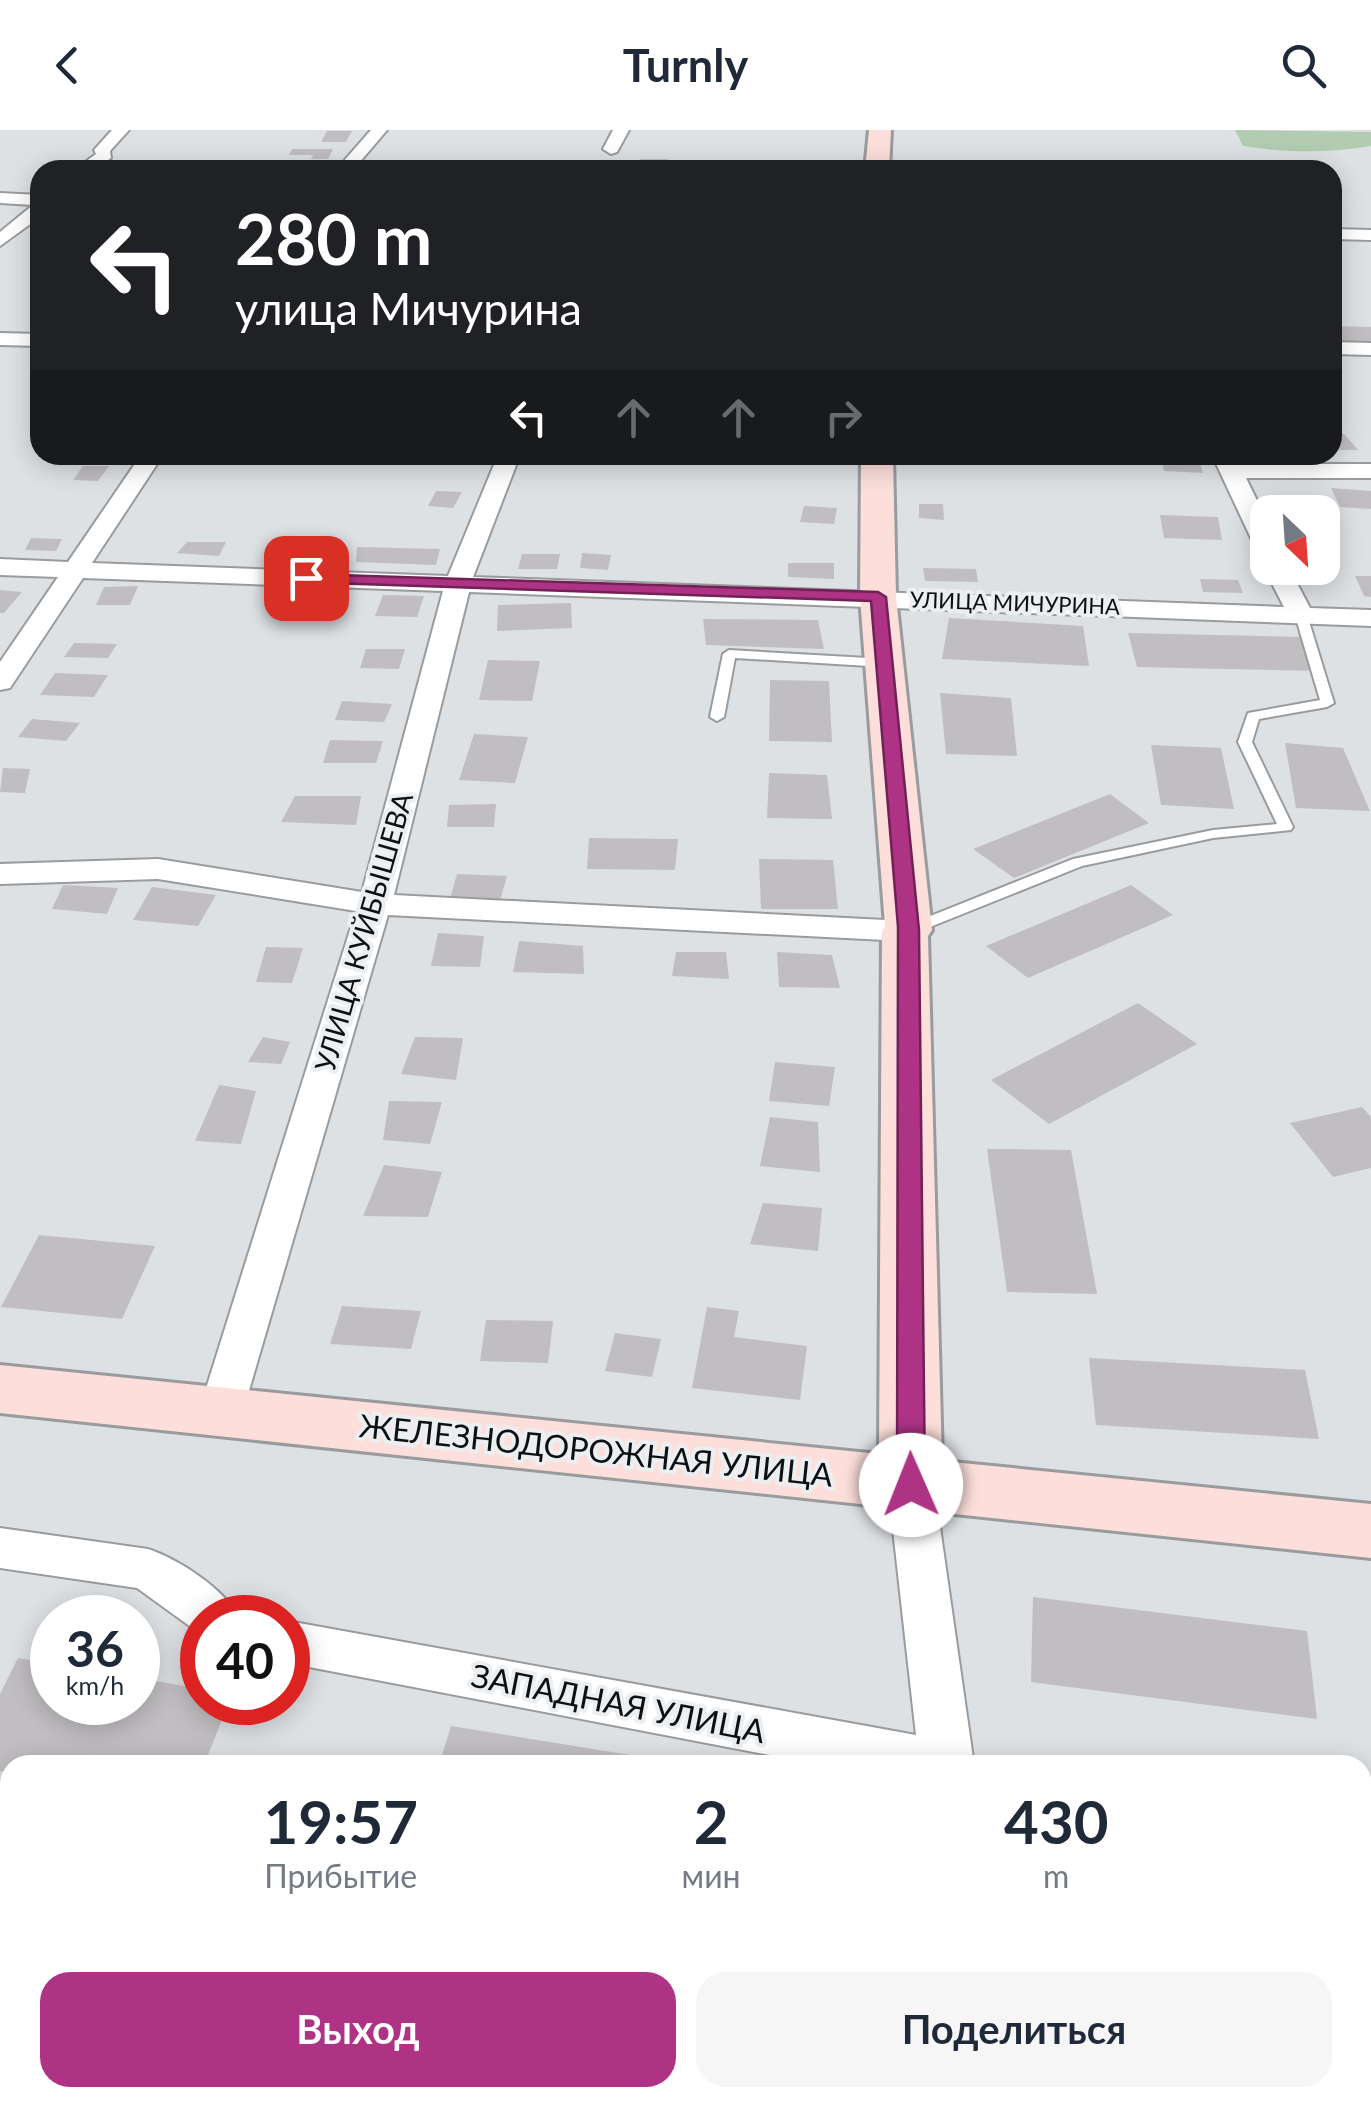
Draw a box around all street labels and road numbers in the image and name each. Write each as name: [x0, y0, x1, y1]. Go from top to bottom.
street label: УЛИЦА МИЧУРИНА: [910, 585, 1121, 620]
street label: УЛИЦА КУЙБЫШЕВА: [307, 788, 419, 1075]
street label: ЖЕЛЕЗНОДОРОЖНАЯ УЛИЦА: [357, 1405, 835, 1494]
street label: ЗАПАДНАЯ УЛИЦА: [468, 1655, 769, 1750]

